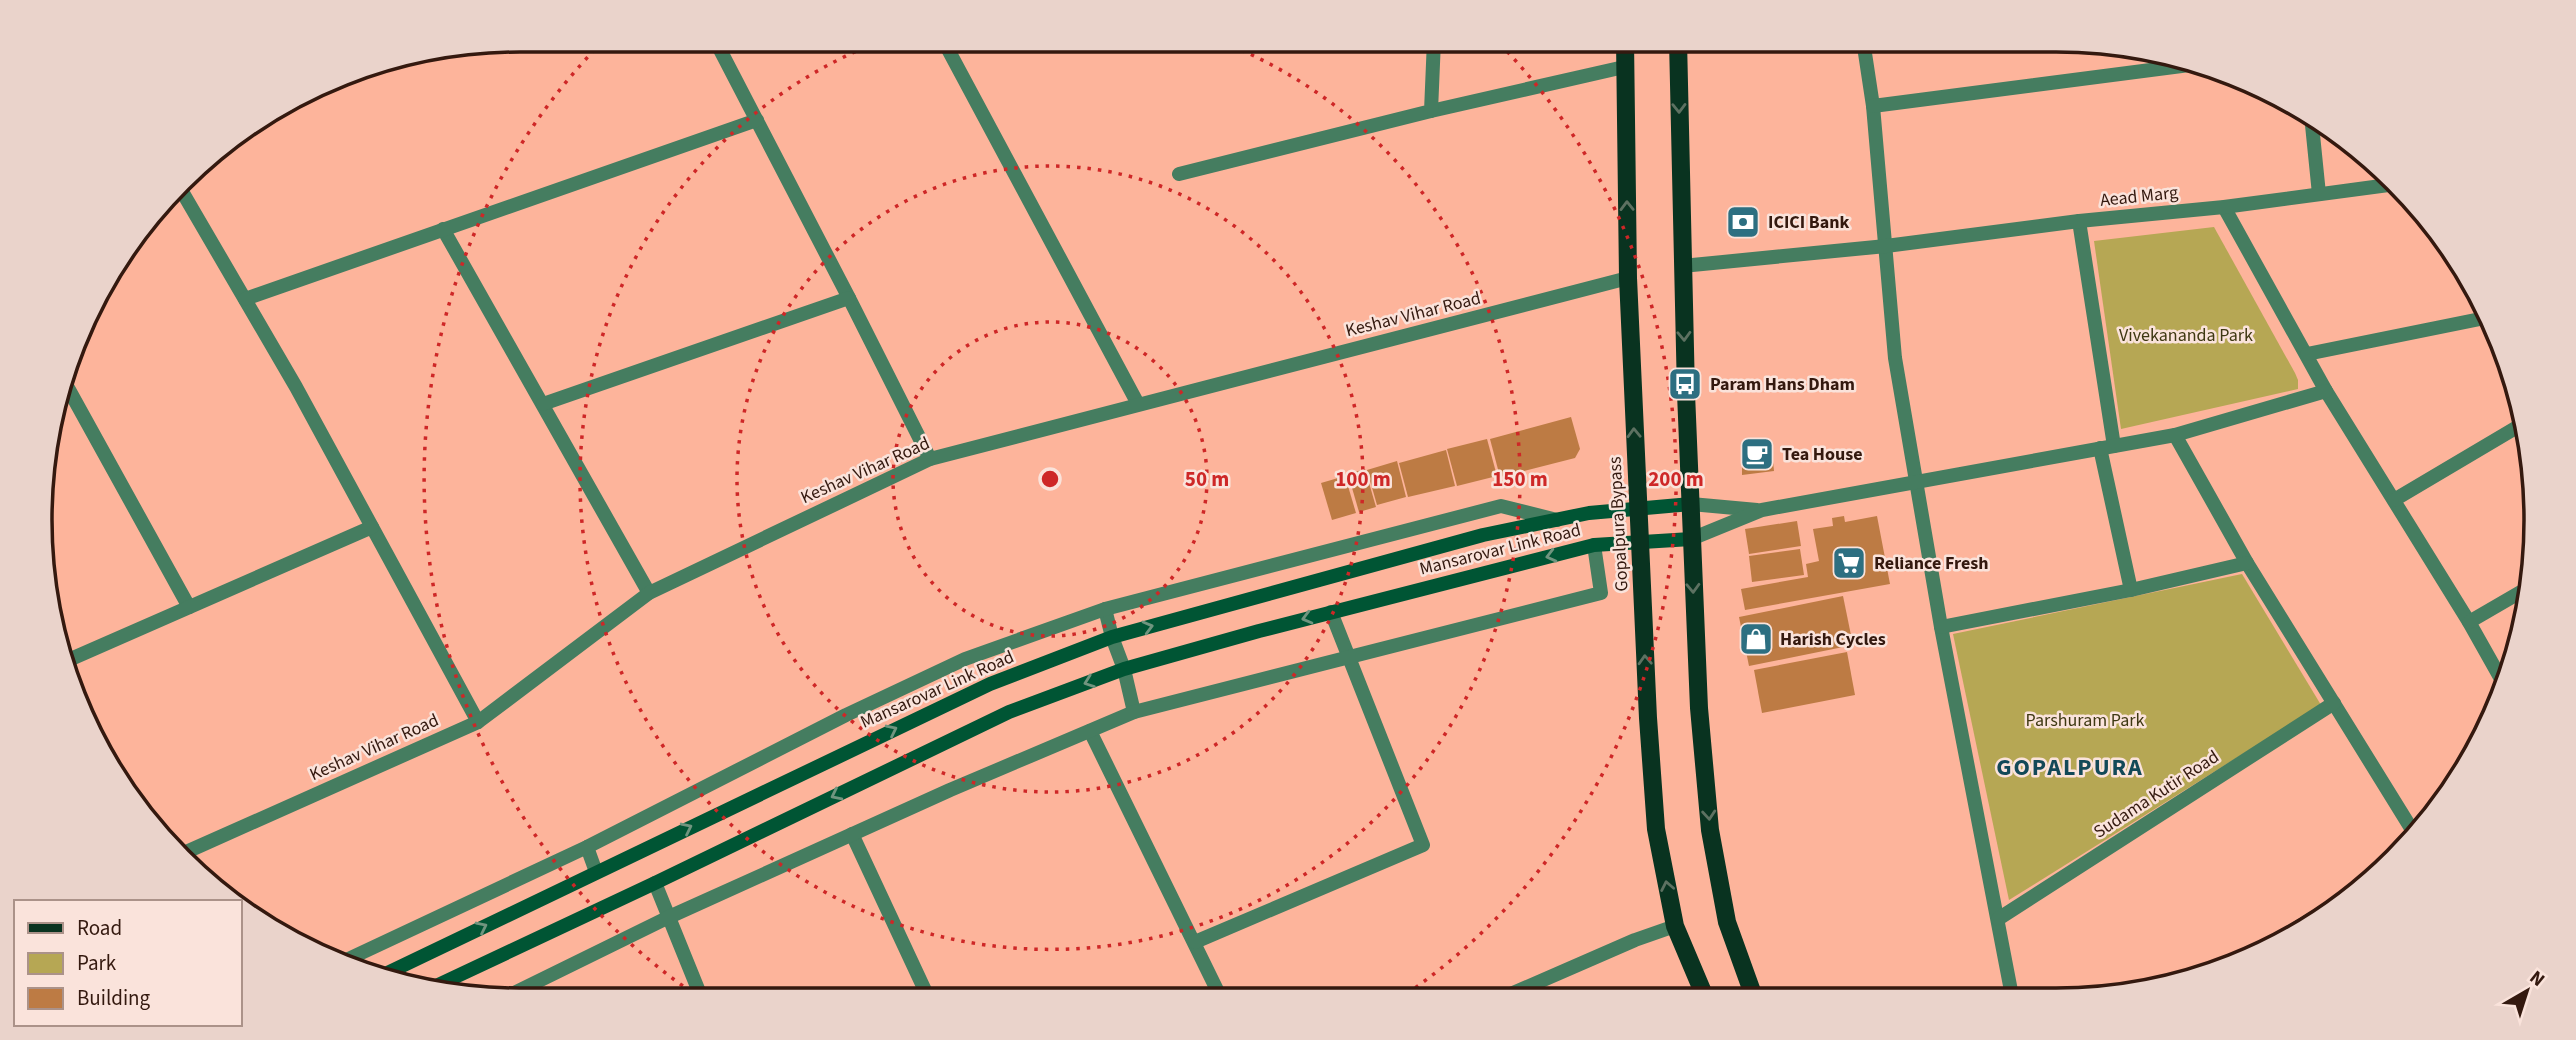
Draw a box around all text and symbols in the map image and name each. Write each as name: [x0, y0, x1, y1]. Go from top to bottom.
one-way arrow: [1671, 104, 1687, 114]
street label: Aead Marg: [2099, 180, 2179, 213]
one-way arrow: [1619, 200, 1635, 210]
bank icon: ICICI Bank: [1724, 203, 1762, 241]
place label: ICICI Bank: [1768, 210, 1849, 235]
street label: Keshav Vihar Road: [1343, 286, 1483, 343]
park label: Vivekananda Park: [2119, 323, 2253, 348]
one-way arrow: [1676, 331, 1692, 342]
bus stop icon: Param Hans Dham: [1666, 365, 1704, 403]
place label: Param Hans Dham: [1710, 372, 1855, 397]
one-way arrow: [1627, 427, 1642, 438]
street label: Keshav Vihar Road: [797, 431, 934, 510]
cafe icon: Tea House: [1738, 435, 1776, 473]
place label: Tea House: [1782, 442, 1863, 467]
street label: Gopalpura Bypass: [1602, 456, 1635, 592]
text: 50 m: [1185, 464, 1229, 494]
text: 100 m: [1335, 464, 1391, 494]
text: 150 m: [1492, 464, 1548, 494]
text: 200 m: [1648, 464, 1704, 494]
centre of rings: [1038, 467, 1062, 491]
street label: Mansarovar Link Road: [1417, 517, 1583, 582]
supermarket icon: Reliance Fresh: [1830, 544, 1868, 582]
one-way arrow: [1545, 548, 1557, 562]
place label: Reliance Fresh: [1874, 551, 1989, 576]
one-way arrow: [1686, 583, 1701, 594]
one-way arrow: [1301, 610, 1313, 625]
shop icon: Harish Cycles: [1737, 620, 1775, 658]
one-way arrow: [1142, 621, 1154, 636]
place label: Harish Cycles: [1780, 627, 1886, 652]
street label: Mansarovar Link Road: [857, 644, 1018, 735]
one-way arrow: [1638, 654, 1653, 665]
one-way arrow: [1083, 674, 1095, 688]
street label: Keshav Vihar Road: [306, 708, 443, 787]
park label: Parshuram Park: [2026, 708, 2145, 733]
one-way arrow: [885, 724, 897, 738]
street label: Sudama Kutir Road: [2089, 744, 2224, 844]
district label: GOPALPURA: [1996, 750, 2144, 785]
one-way arrow: [831, 786, 843, 800]
one-way arrow: [1701, 809, 1716, 820]
one-way arrow: [680, 823, 692, 837]
one-way arrow: [1661, 880, 1676, 892]
legend: [14, 900, 242, 1026]
text: Road: [77, 913, 122, 943]
one-way arrow: [475, 921, 487, 935]
text: Park: [77, 948, 117, 978]
north arrow: [2492, 956, 2562, 1026]
text: N: [2523, 964, 2550, 993]
text: Building: [77, 983, 151, 1013]

